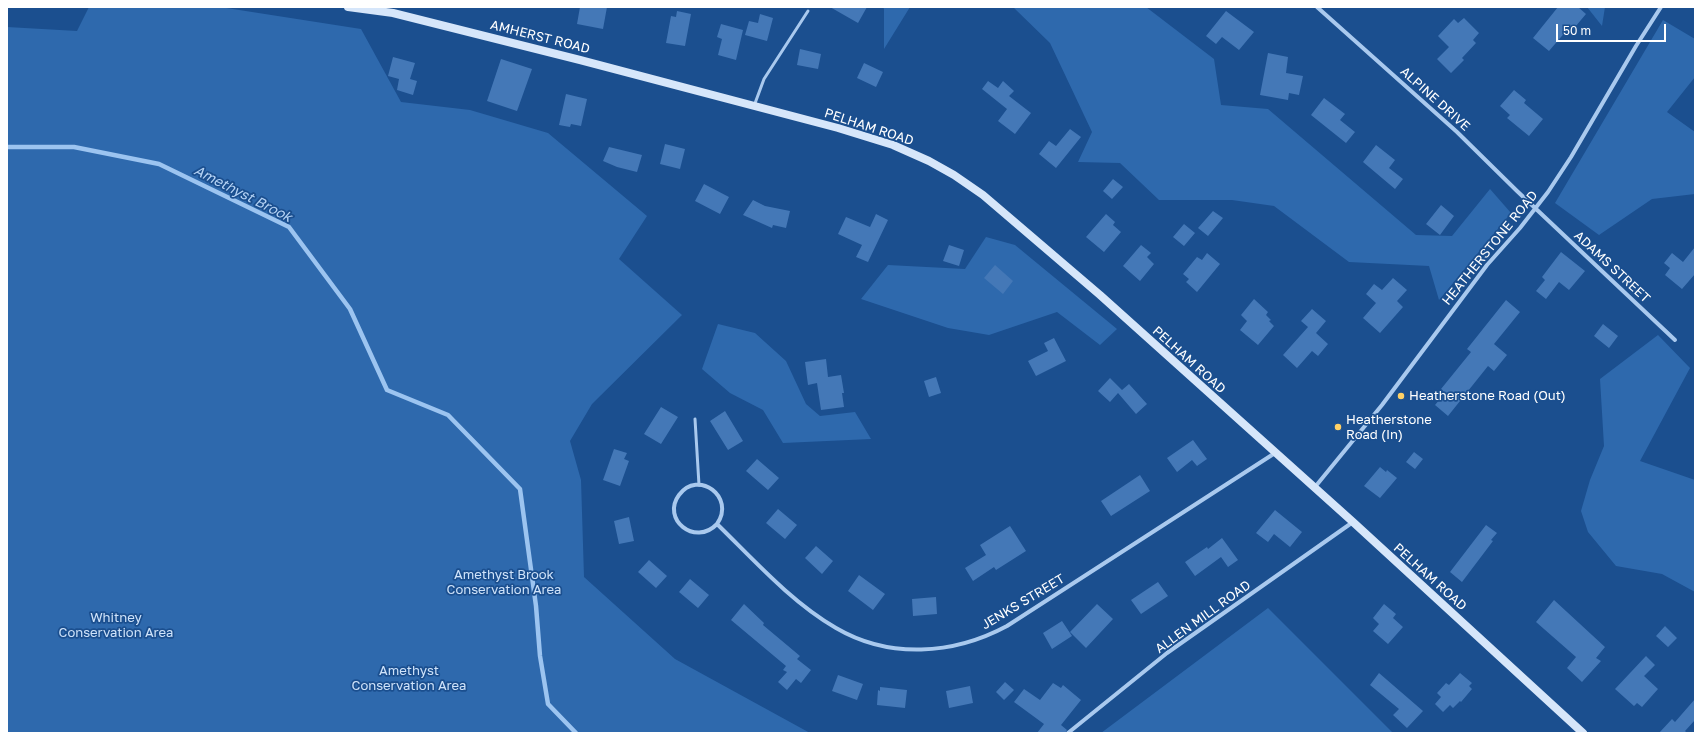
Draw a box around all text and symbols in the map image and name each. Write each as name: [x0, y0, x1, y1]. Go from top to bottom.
scale bar: [1558, 16, 1668, 42]
street label: AMHERST ROAD: [489, 17, 591, 57]
text: 50 m: [1563, 23, 1591, 38]
street label: ALPINE DRIVE: [1397, 64, 1473, 134]
street label: PELHAM ROAD: [822, 105, 916, 149]
water label: Amethyst Brook: [191, 162, 295, 226]
street label: HEATHERSTONE ROAD: [1439, 188, 1541, 308]
street label: ADAMS STREET: [1571, 228, 1653, 306]
street label: PELHAM ROAD: [1149, 323, 1229, 397]
place label: Heatherstone Road (Out): [1409, 388, 1566, 404]
marker: Heatherstone Road (Out): [1396, 391, 1406, 401]
place label: Heatherstone Road (In): [1346, 412, 1432, 443]
marker: Heatherstone Road (In): [1333, 422, 1343, 432]
street label: PELHAM ROAD: [1390, 540, 1470, 614]
park label: Amethyst Brook Conservation Area: [447, 567, 561, 598]
street label: JENKS STREET: [979, 571, 1067, 633]
street label: ALLEN MILL ROAD: [1152, 577, 1254, 657]
park label: Whitney Conservation Area: [59, 610, 173, 641]
park label: Amethyst Conservation Area: [352, 663, 466, 694]

